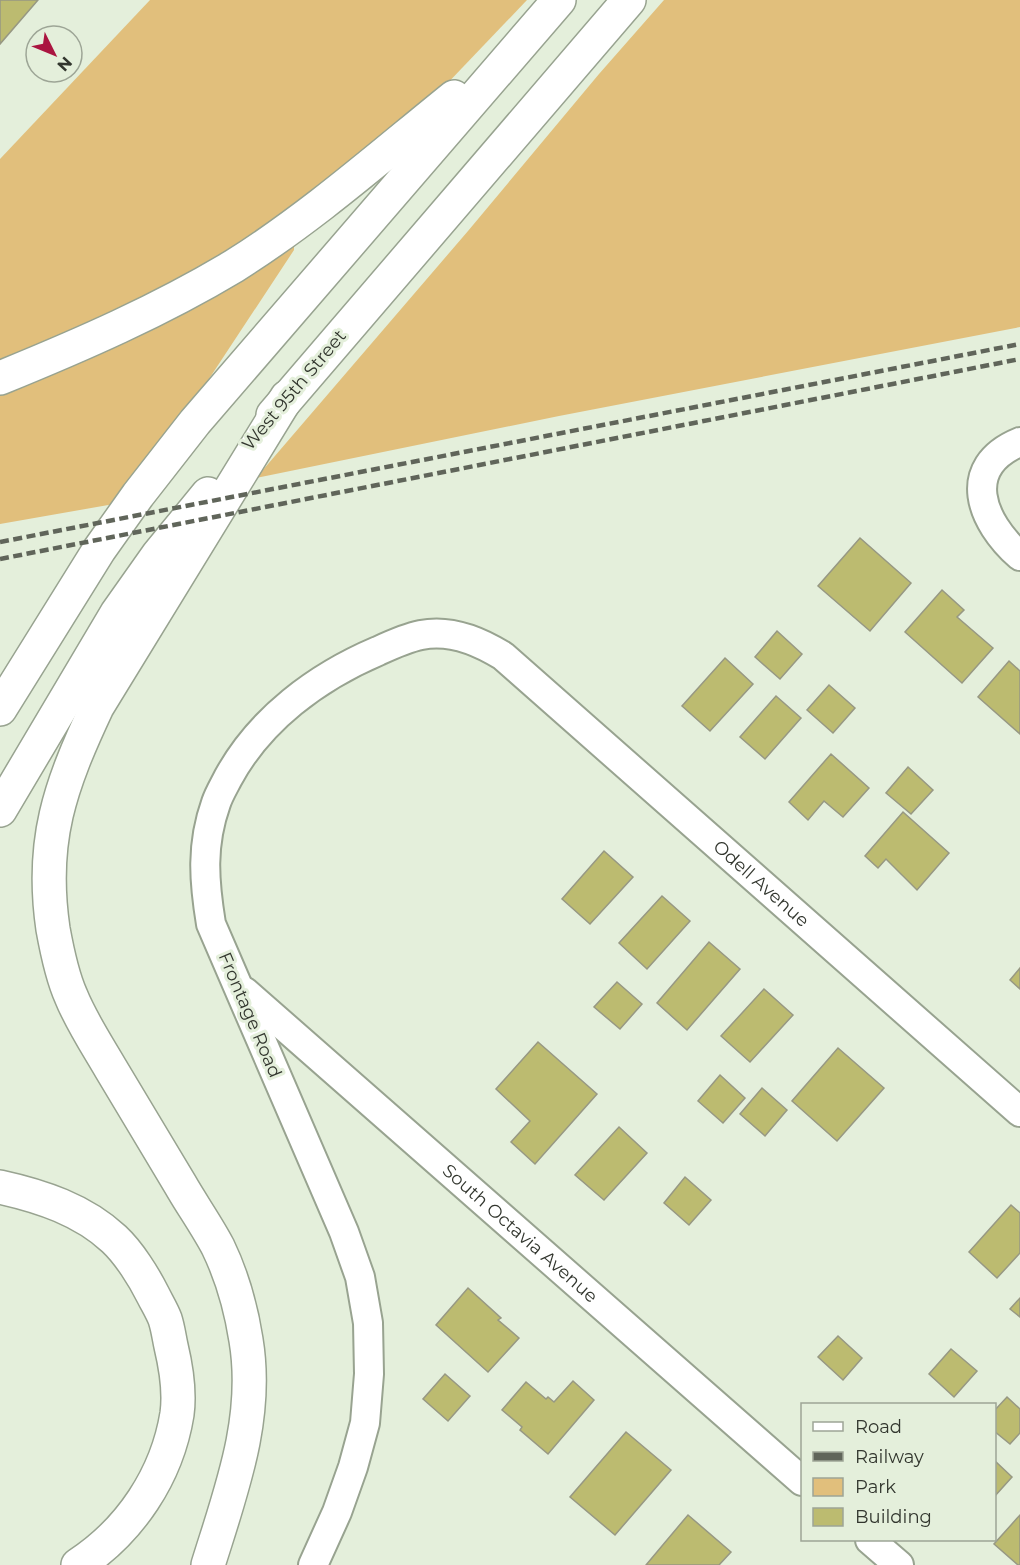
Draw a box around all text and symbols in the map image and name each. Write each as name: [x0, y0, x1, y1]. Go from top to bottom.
north arrow: [24, 24, 84, 84]
text: N: [53, 53, 76, 75]
street label: West 95th Street: [237, 325, 351, 455]
street label: Odell Avenue: [709, 836, 814, 932]
street label: Frontage Road: [214, 949, 286, 1081]
street label: South Octavia Avenue: [438, 1159, 602, 1308]
legend: [801, 1403, 996, 1541]
text: Road: [855, 1416, 902, 1438]
text: Railway: [855, 1446, 924, 1468]
text: Park: [855, 1476, 896, 1498]
text: Building: [855, 1506, 932, 1528]

